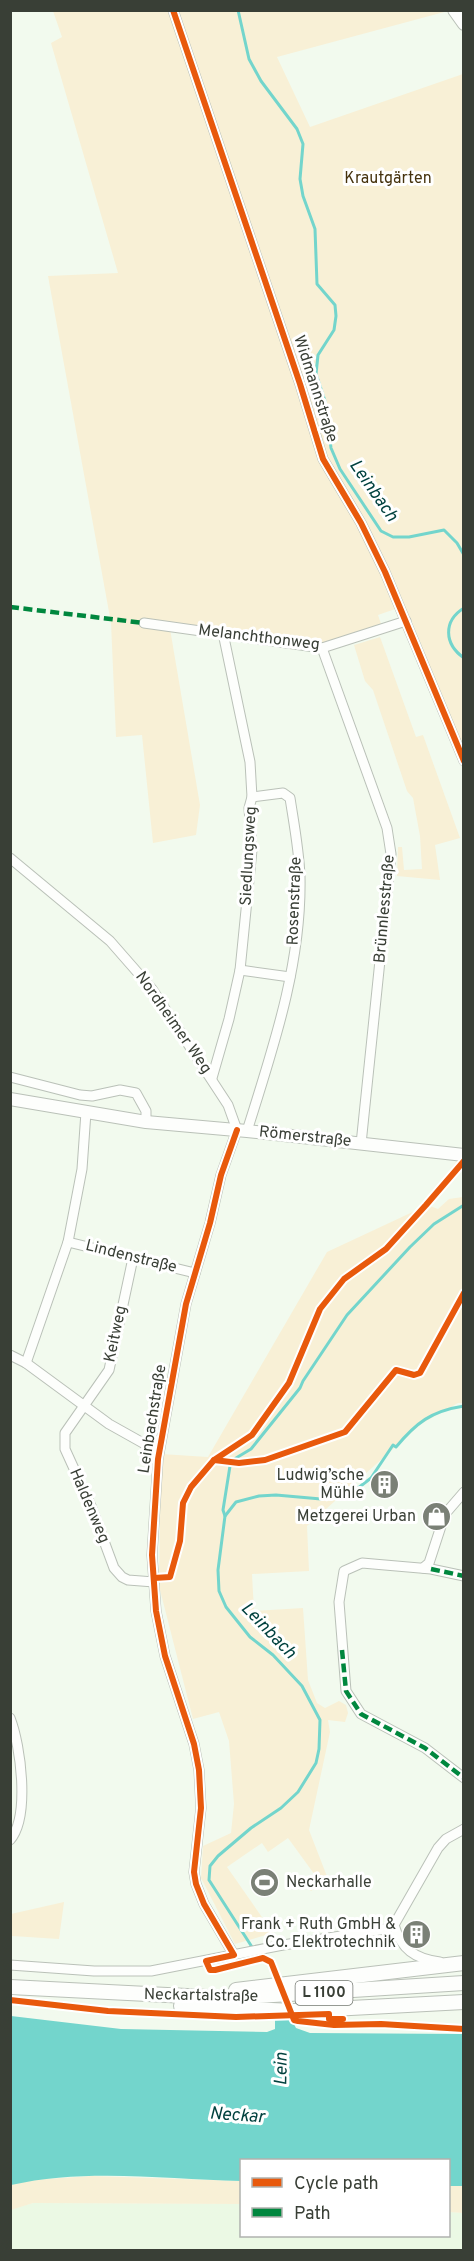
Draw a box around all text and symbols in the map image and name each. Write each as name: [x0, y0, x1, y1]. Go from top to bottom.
park label: Krautgärten: [344, 169, 432, 189]
street label: Widmannstraße: [288, 333, 342, 445]
water label: Leinbach: [343, 455, 403, 527]
street label: Melanchthonweg: [197, 621, 321, 655]
street label: Siedlungsweg: [236, 806, 262, 906]
street label: Brünnlesstraße: [370, 854, 400, 964]
street label: Rosenstraße: [283, 856, 307, 946]
street label: Nordheimer Weg: [130, 968, 216, 1078]
street label: Römerstraße: [258, 1122, 352, 1152]
street label: Lindenstraße: [83, 1236, 179, 1278]
street label: Keitweg: [100, 1304, 132, 1364]
street label: Leinbachstraße: [135, 1363, 171, 1475]
street label: Haldenweg: [64, 1466, 114, 1546]
place label: Ludwig’sche Mühle: [277, 1466, 364, 1504]
building icon: Ludwig’sche Mühle: [369, 1469, 401, 1501]
shop icon: Metzgerei Urban: [421, 1501, 453, 1533]
place label: Metzgerei Urban: [297, 1507, 416, 1527]
water label: Leinbach: [235, 1598, 301, 1665]
sports icon: Neckarhalle: [249, 1867, 281, 1899]
place label: Neckarhalle: [286, 1873, 372, 1893]
place label: Frank + Ruth GmbH & Co. Elektrotechnik: [241, 1915, 396, 1953]
building icon: Frank + Ruth GmbH & Co. Elektrotechnik: [401, 1918, 433, 1950]
road number: L 1100: [296, 1981, 352, 2005]
street label: Neckartalstraße: [144, 1985, 258, 2007]
water label: Lein: [270, 2052, 294, 2086]
water label: Neckar: [209, 2103, 267, 2130]
legend: [240, 2159, 450, 2237]
text: Cycle path: [294, 2173, 379, 2196]
text: Path: [294, 2203, 331, 2226]

